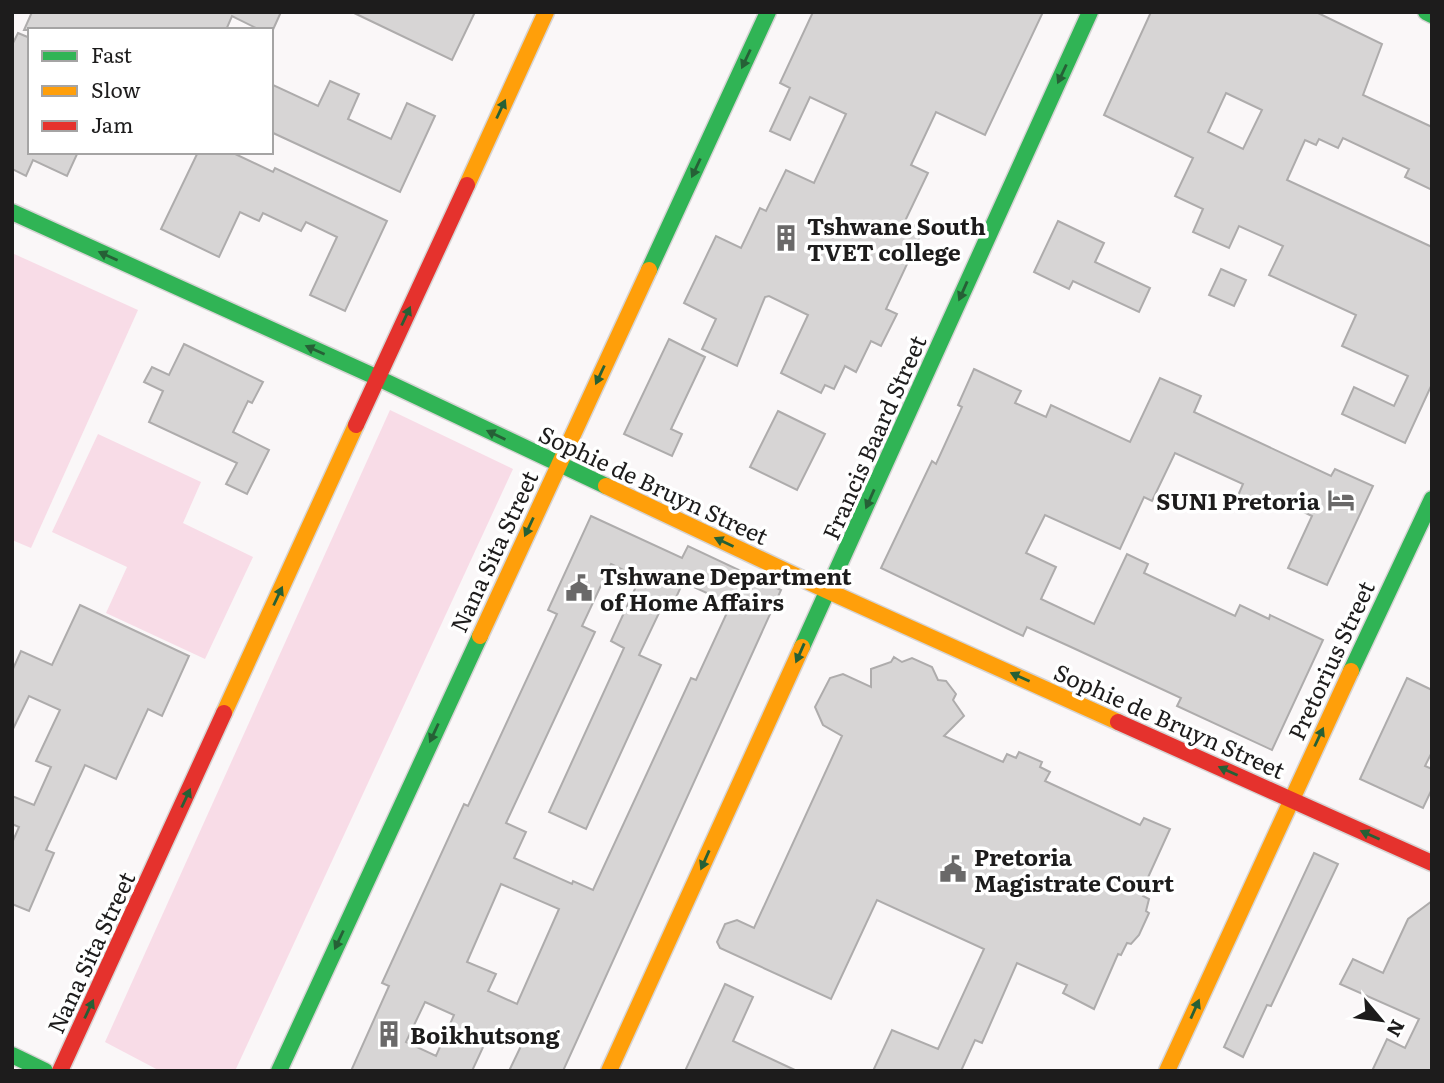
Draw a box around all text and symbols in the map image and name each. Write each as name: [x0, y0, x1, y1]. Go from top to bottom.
legend: [28, 28, 273, 154]
text: Fast: [91, 38, 132, 69]
one-way arrow: [740, 49, 752, 69]
one-way arrow: [1056, 64, 1067, 85]
text: Slow: [91, 73, 141, 104]
one-way arrow: [496, 99, 507, 119]
text: Jam: [91, 108, 133, 139]
one-way arrow: [690, 158, 702, 178]
place label: Tshwane South TVET college: [807, 208, 986, 268]
building icon: Tshwane South TVET college: [771, 223, 801, 253]
one-way arrow: [98, 250, 118, 262]
one-way arrow: [957, 281, 969, 301]
one-way arrow: [400, 306, 412, 326]
street label: Francis Baard Street: [813, 329, 934, 545]
one-way arrow: [305, 344, 326, 355]
one-way arrow: [594, 364, 605, 385]
street label: Sophie de Bruyn Street: [534, 416, 775, 552]
one-way arrow: [486, 429, 506, 441]
street label: Nana Sita Street: [441, 464, 546, 638]
place label: SUN1 Pretoria: [1156, 483, 1321, 517]
hotel icon: SUN1 Pretoria: [1326, 485, 1356, 515]
one-way arrow: [864, 488, 875, 509]
one-way arrow: [524, 516, 535, 537]
one-way arrow: [714, 537, 734, 548]
place label: Tshwane Department of Home Affairs: [600, 558, 852, 618]
public building icon: Tshwane Department of Home Affairs: [564, 573, 594, 603]
street label: Pretorius Street: [1278, 574, 1382, 745]
one-way arrow: [272, 586, 284, 606]
one-way arrow: [794, 643, 806, 663]
street label: Sophie de Bruyn Street: [1049, 654, 1292, 787]
one-way arrow: [1010, 671, 1030, 683]
one-way arrow: [428, 723, 440, 743]
one-way arrow: [1313, 727, 1325, 747]
one-way arrow: [1217, 765, 1238, 776]
one-way arrow: [180, 788, 192, 808]
one-way arrow: [1359, 829, 1380, 840]
place label: Pretoria Magistrate Court: [974, 839, 1174, 899]
one-way arrow: [699, 850, 711, 870]
public building icon: Pretoria Magistrate Court: [938, 854, 968, 884]
street label: Nana Sita Street: [38, 865, 143, 1039]
one-way arrow: [333, 930, 345, 950]
north arrow: [1346, 985, 1416, 1055]
one-way arrow: [1190, 998, 1201, 1019]
one-way arrow: [83, 999, 94, 1019]
text: N: [1381, 1015, 1413, 1043]
place label: Boikhutsong: [410, 1017, 561, 1051]
building icon: Boikhutsong: [374, 1019, 404, 1049]

